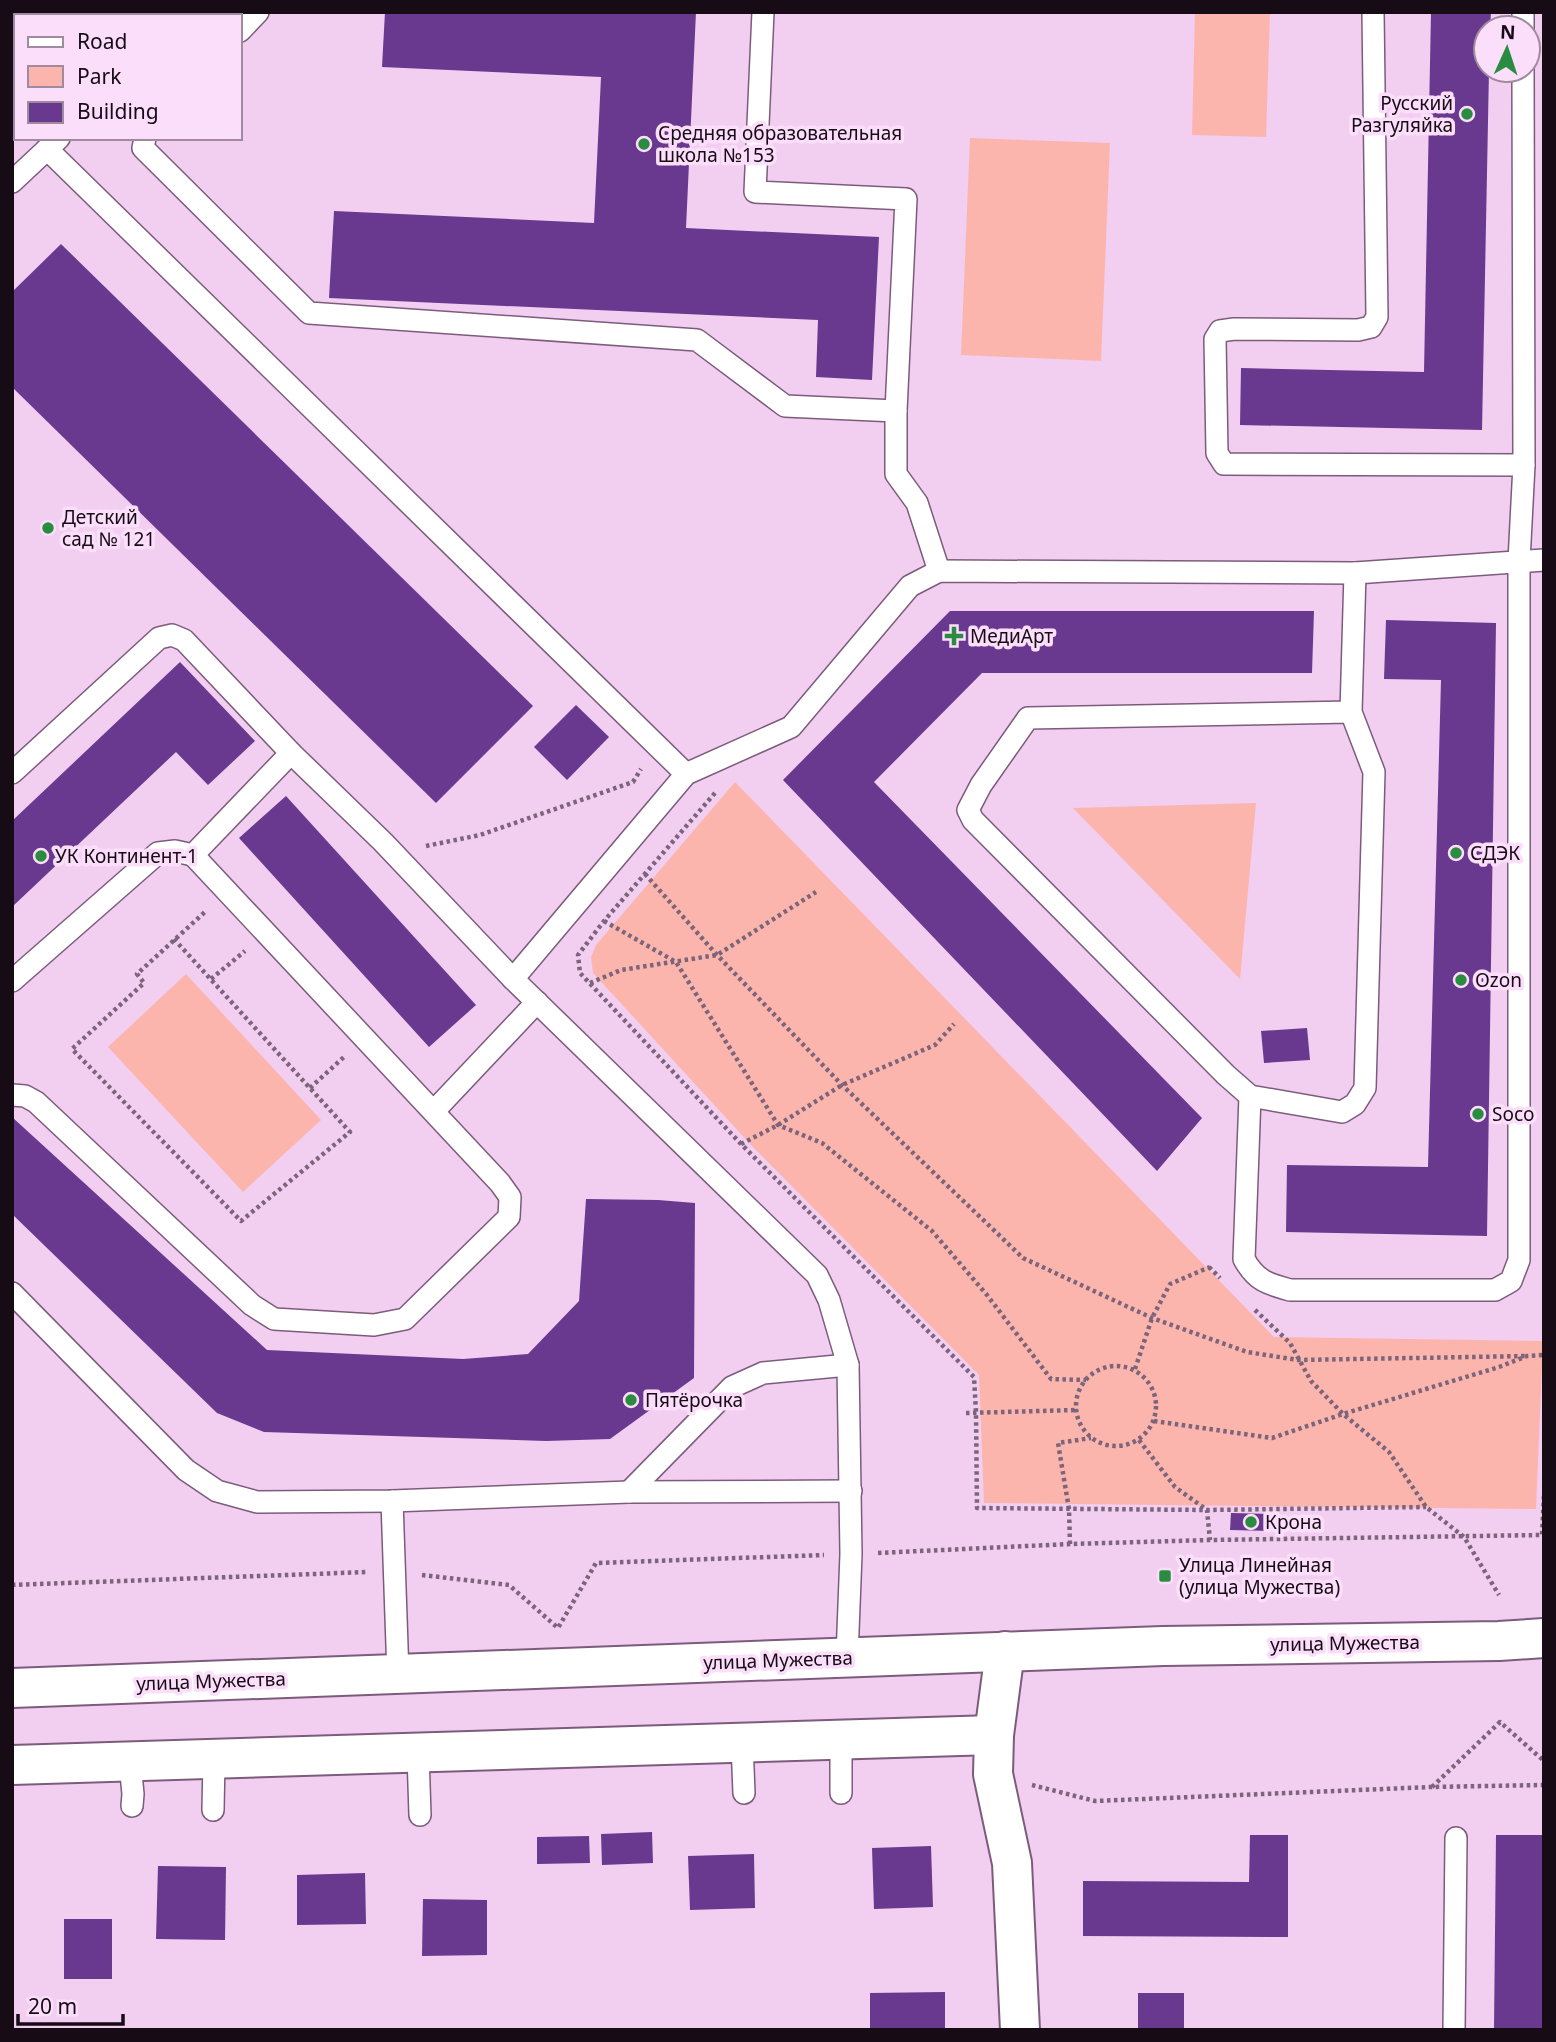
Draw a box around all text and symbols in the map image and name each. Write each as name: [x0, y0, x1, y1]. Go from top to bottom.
legend: [14, 14, 242, 140]
north arrow: [1472, 14, 1542, 84]
text: N: [1499, 19, 1516, 45]
text: Road: [77, 27, 127, 55]
text: Park: [77, 62, 122, 90]
place label: Русский Разгуляйка: [1351, 90, 1453, 138]
text: Building: [77, 97, 159, 125]
marker: Русский Разгуляйка: [1459, 106, 1475, 122]
place label: Средняя образовательная школа №153: [658, 120, 902, 168]
marker: Средняя образовательная школа №153: [636, 136, 652, 152]
place label: Детский сад № 121: [62, 504, 155, 552]
marker: Детский сад № 121: [40, 520, 56, 536]
place label: МедиАрт: [970, 623, 1053, 649]
marker: МедиАрт: [944, 626, 964, 646]
place label: СДЭК: [1470, 840, 1520, 866]
place label: УК Континент-1: [55, 843, 198, 869]
marker: СДЭК: [1448, 845, 1464, 861]
marker: УК Континент-1: [33, 848, 49, 864]
place label: Ozon: [1475, 967, 1522, 993]
marker: Ozon: [1453, 972, 1469, 988]
place label: Soco: [1492, 1101, 1535, 1127]
marker: Soco: [1470, 1106, 1486, 1122]
place label: Пятёрочка: [645, 1387, 743, 1413]
marker: Пятёрочка: [623, 1392, 639, 1408]
place label: Крона: [1265, 1509, 1322, 1535]
marker: Крона: [1243, 1514, 1259, 1530]
place label: Улица Линейная (улица Мужества): [1179, 1552, 1340, 1600]
marker: Улица Линейная (улица Мужества): [1157, 1568, 1173, 1584]
street label: улица Мужества: [1270, 1629, 1420, 1657]
street label: улица Мужества: [703, 1644, 853, 1676]
street label: улица Мужества: [136, 1665, 286, 1697]
scale bar: [18, 1982, 122, 2026]
text: 20 m: [28, 1992, 77, 2020]

